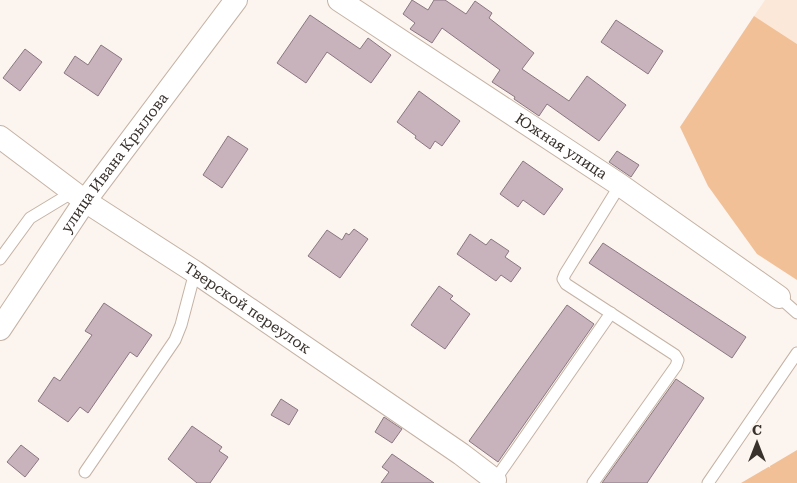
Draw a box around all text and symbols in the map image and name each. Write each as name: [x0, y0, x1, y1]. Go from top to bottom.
street label: улица Ивана Крылова: [57, 89, 172, 236]
street label: Южная улица: [512, 109, 611, 183]
street label: Тверской переулок: [181, 258, 315, 358]
north arrow: [732, 418, 782, 468]
text: С: [752, 422, 762, 438]

